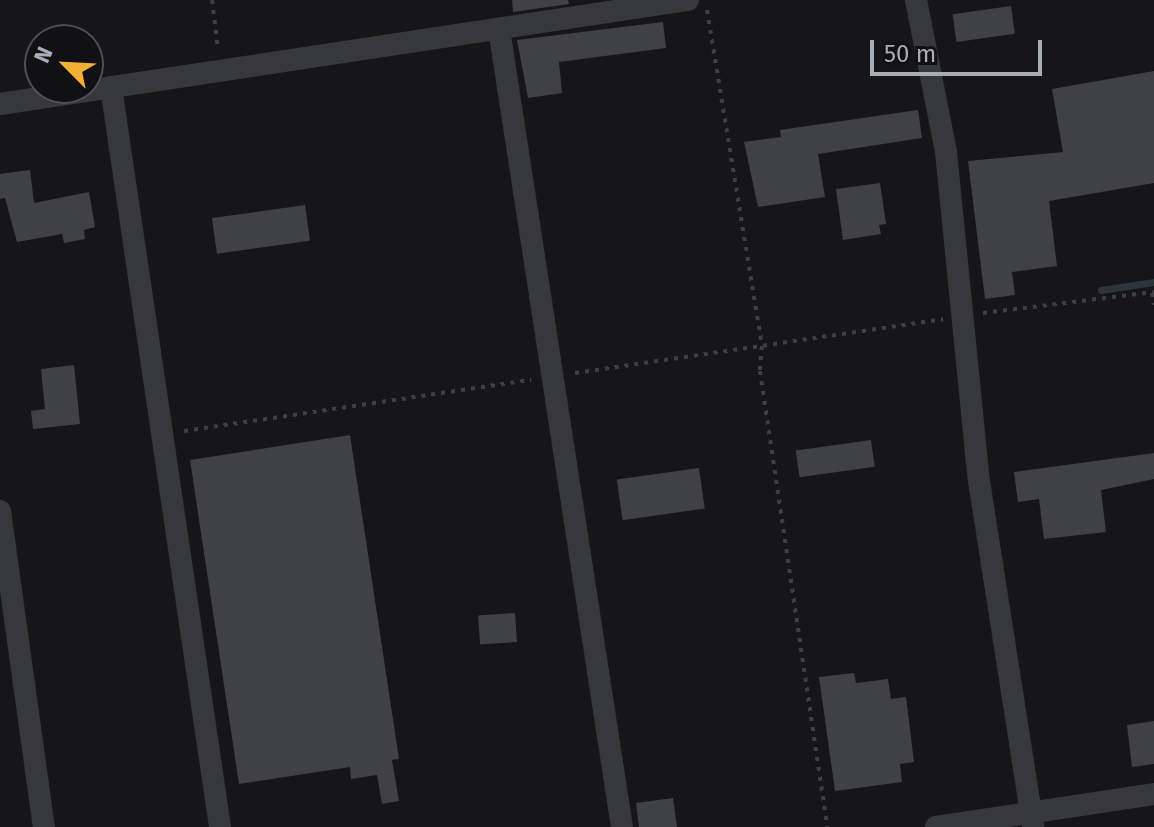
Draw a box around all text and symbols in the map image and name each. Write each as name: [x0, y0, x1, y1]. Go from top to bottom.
north arrow: [24, 24, 104, 104]
scale bar: [874, 24, 1046, 74]
text: 50 m: [884, 40, 936, 68]
text: N: [28, 43, 59, 67]

